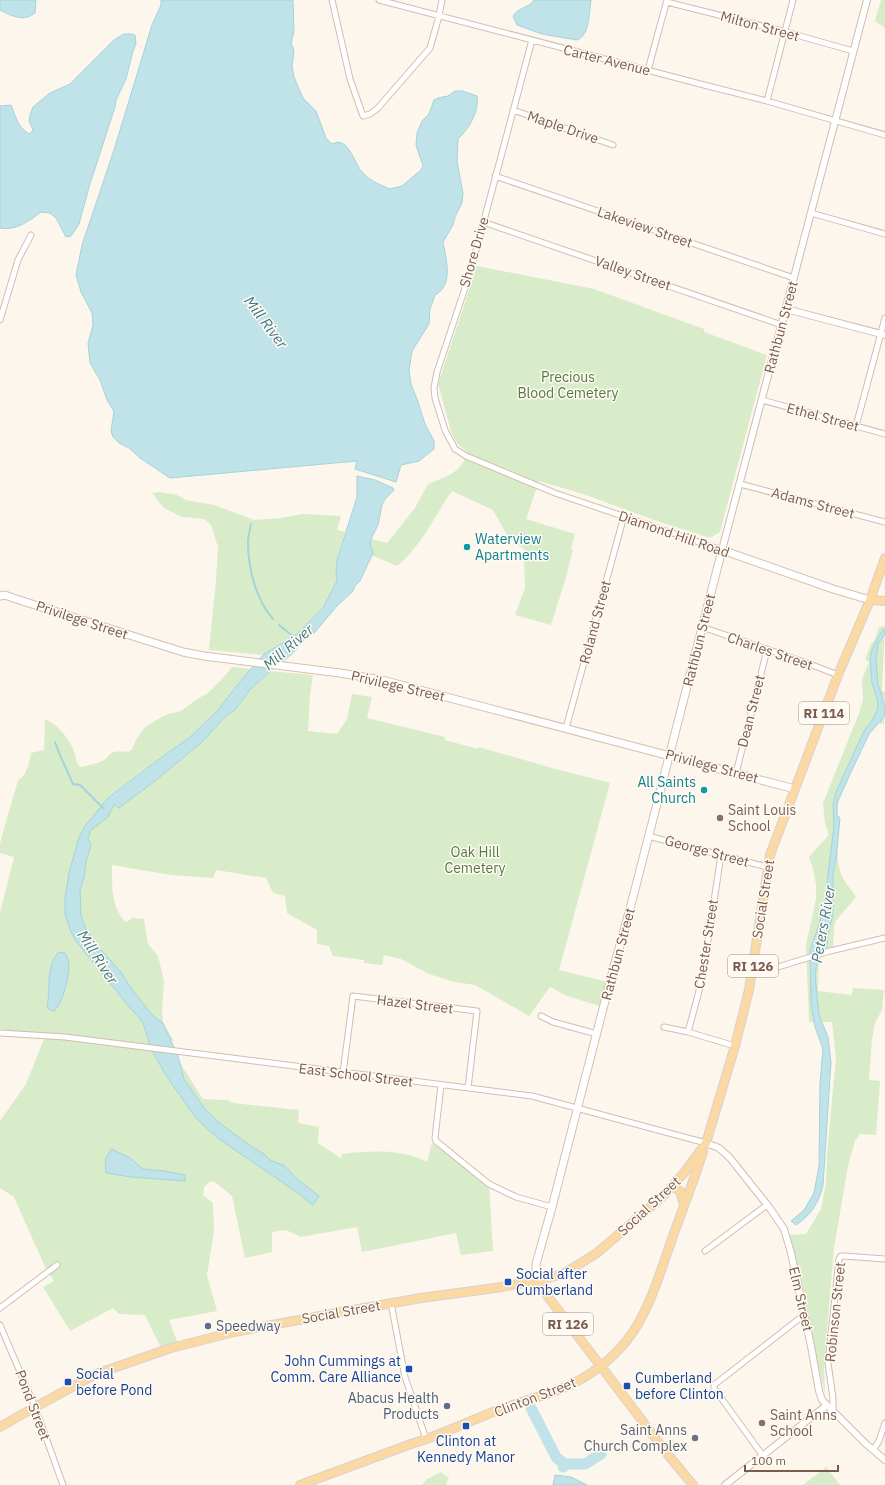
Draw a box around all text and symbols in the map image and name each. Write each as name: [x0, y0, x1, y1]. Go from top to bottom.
street label: Milton Street: [719, 7, 802, 45]
street label: Carter Avenue: [562, 40, 653, 80]
street label: Maple Drive: [525, 106, 601, 148]
street label: Lakeview Street: [595, 202, 695, 252]
street label: Shore Drive: [455, 214, 493, 289]
street label: Valley Street: [593, 252, 674, 294]
street label: Rathbun Street: [760, 279, 802, 375]
water label: Mill River: [240, 292, 292, 352]
park label: Precious Blood Cemetery: [517, 368, 619, 402]
street label: Ethel Street: [785, 399, 861, 435]
street label: Adams Street: [769, 483, 857, 523]
street label: Diamond Hill Road: [616, 507, 732, 561]
place label: Waterview Apartments: [475, 530, 549, 564]
marker: Waterview Apartments: [462, 542, 472, 552]
street label: Roland Street: [575, 578, 615, 666]
street label: Rathbun Street: [679, 592, 719, 688]
street label: Privilege Street: [34, 597, 130, 643]
water label: Mill River: [259, 620, 318, 674]
street label: Charles Street: [725, 628, 815, 674]
street label: Privilege Street: [349, 666, 447, 706]
street label: Dean Street: [733, 673, 769, 749]
road number: RI 114: [799, 702, 849, 724]
street label: Privilege Street: [664, 745, 761, 787]
place label: All Saints Church: [637, 773, 696, 807]
marker: All Saints Church: [699, 785, 709, 795]
place label: Saint Louis School: [728, 801, 796, 835]
marker: Saint Louis School: [715, 813, 725, 823]
street label: George Street: [663, 831, 751, 871]
park label: Oak Hill Cemetery: [444, 843, 506, 877]
street label: Social Street: [748, 858, 778, 940]
water label: Peters River: [807, 883, 839, 964]
street label: Chester Street: [690, 898, 722, 990]
street label: Rathbun Street: [597, 906, 639, 1002]
water label: Mill River: [74, 926, 123, 988]
road number: RI 126: [728, 955, 778, 977]
street label: Hazel Street: [376, 990, 454, 1018]
street label: East School Street: [298, 1059, 414, 1091]
street label: Social Street: [614, 1172, 684, 1240]
street label: Robinson Street: [821, 1261, 849, 1363]
place label: Social after Cumberland: [516, 1265, 593, 1299]
street label: Elm Street: [785, 1265, 817, 1333]
marker: Social after Cumberland: [503, 1277, 513, 1287]
street label: Social Street: [300, 1296, 382, 1328]
road number: RI 126: [543, 1313, 593, 1335]
place label: Speedway: [216, 1317, 281, 1335]
marker: Speedway: [203, 1321, 213, 1331]
place label: John Cummings at Comm. Care Alliance: [271, 1352, 401, 1386]
marker: John Cummings at Comm. Care Alliance: [404, 1364, 414, 1374]
place label: Social before Pond: [76, 1365, 152, 1399]
street label: Pond Street: [11, 1367, 55, 1443]
place label: Cumberland before Clinton: [635, 1369, 724, 1403]
street label: Clinton Street: [491, 1373, 579, 1421]
marker: Social before Pond: [63, 1377, 73, 1387]
marker: Cumberland before Clinton: [622, 1381, 632, 1391]
place label: Abacus Health Products: [348, 1389, 439, 1423]
marker: Abacus Health Products: [442, 1401, 452, 1411]
place label: Saint Anns School: [770, 1406, 837, 1440]
marker: Saint Anns School: [757, 1418, 767, 1428]
marker: Clinton at Kennedy Manor: [461, 1421, 471, 1431]
place label: Saint Anns Church Complex: [584, 1421, 687, 1455]
place label: Clinton at Kennedy Manor: [417, 1432, 515, 1466]
marker: Saint Anns Church Complex: [690, 1433, 700, 1443]
scale bar: [745, 1447, 838, 1473]
text: 100 m: [751, 1453, 786, 1468]

